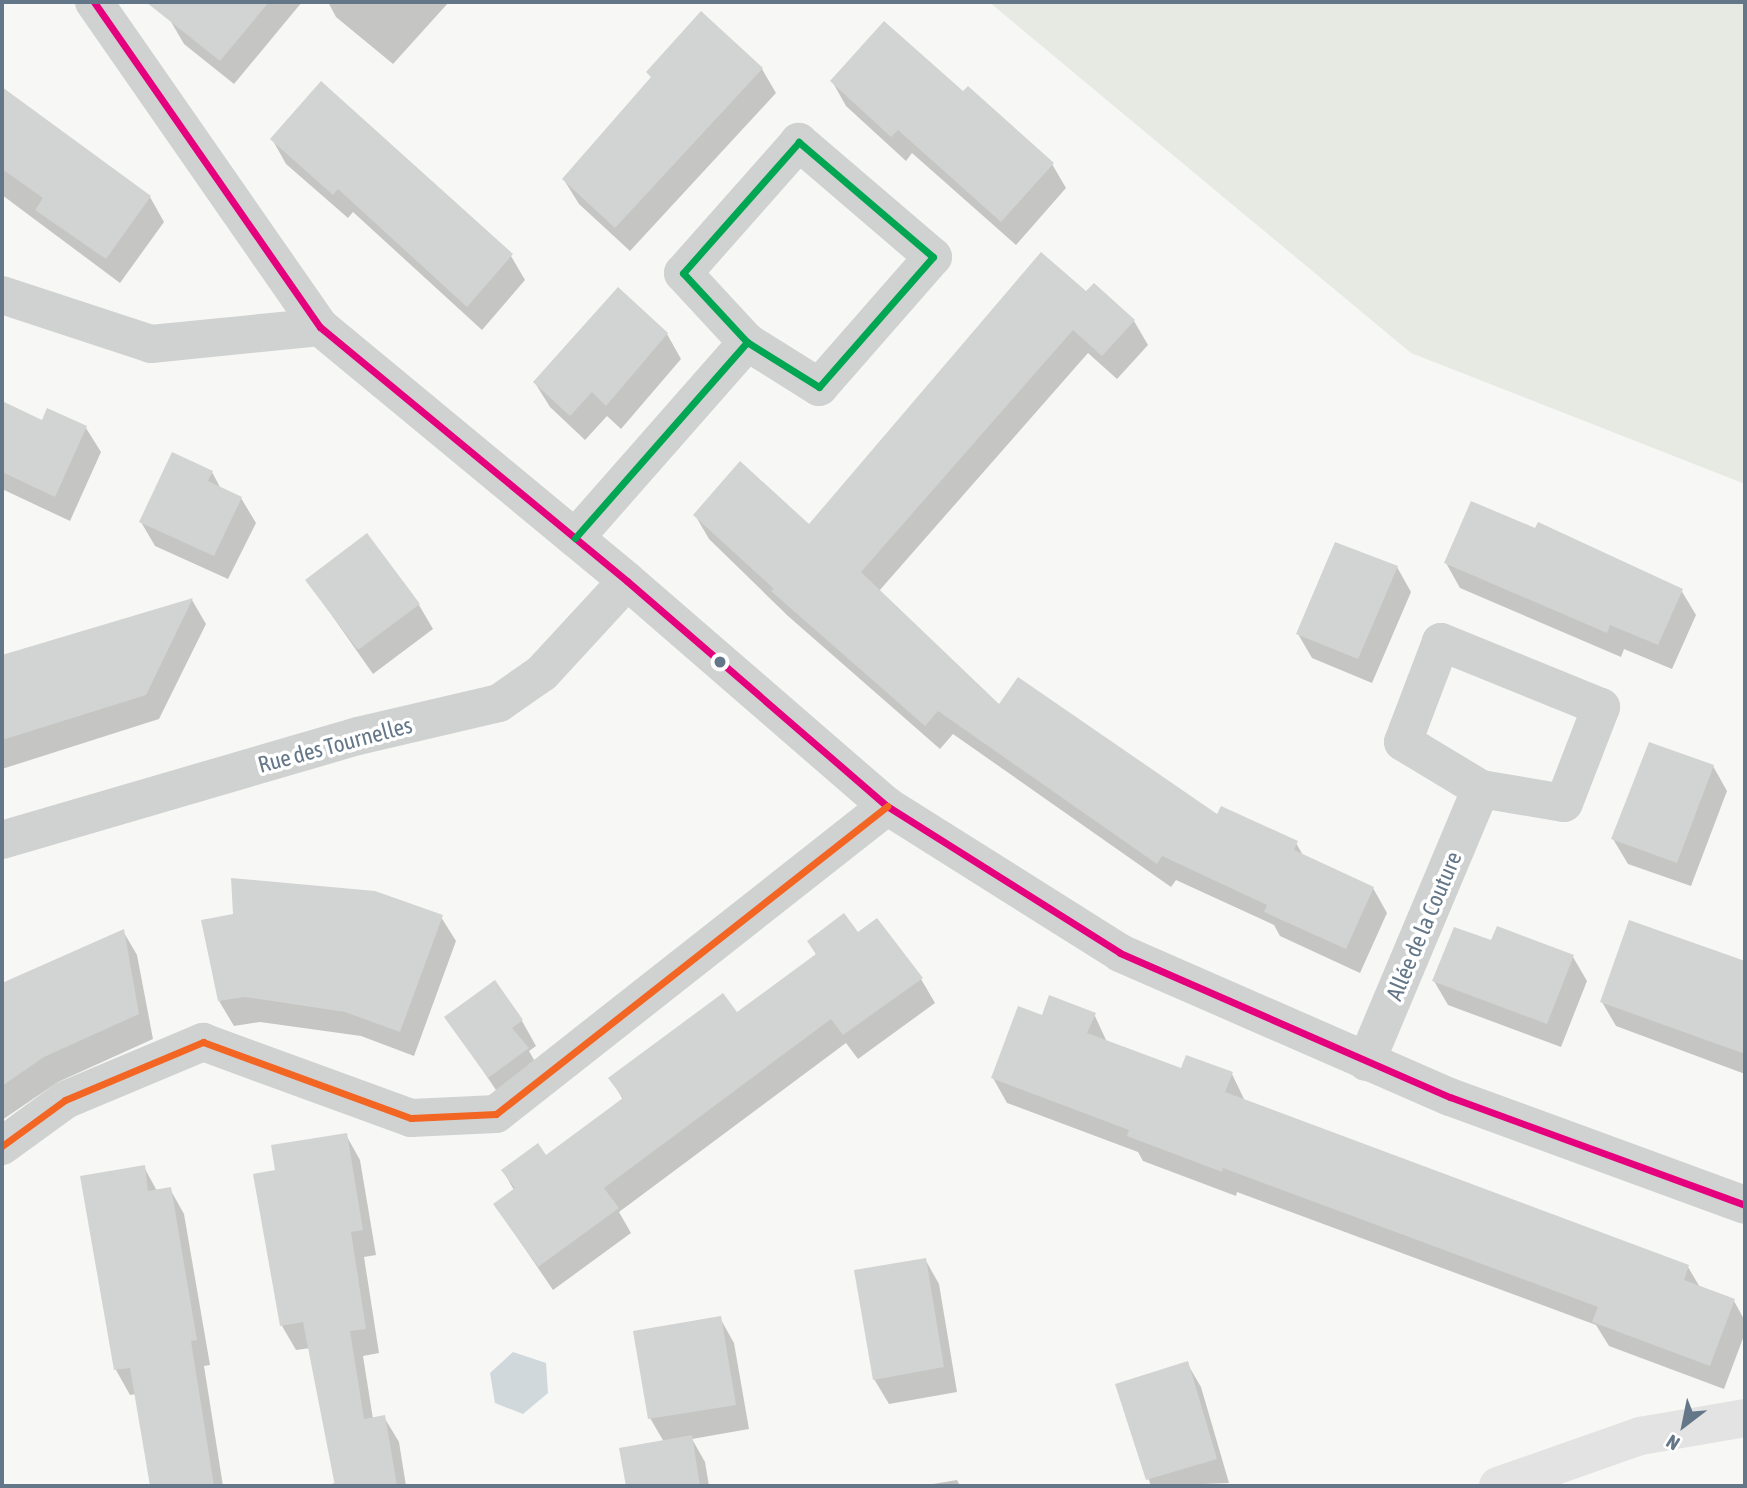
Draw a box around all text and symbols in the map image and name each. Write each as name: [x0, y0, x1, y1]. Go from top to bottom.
unlabelled marker: [713, 655, 727, 669]
street label: Rue des Tournelles: [255, 711, 415, 779]
street label: Allée de la Couture: [1380, 848, 1468, 1004]
north arrow: [1649, 1390, 1719, 1460]
text: N: [1662, 1431, 1683, 1455]

